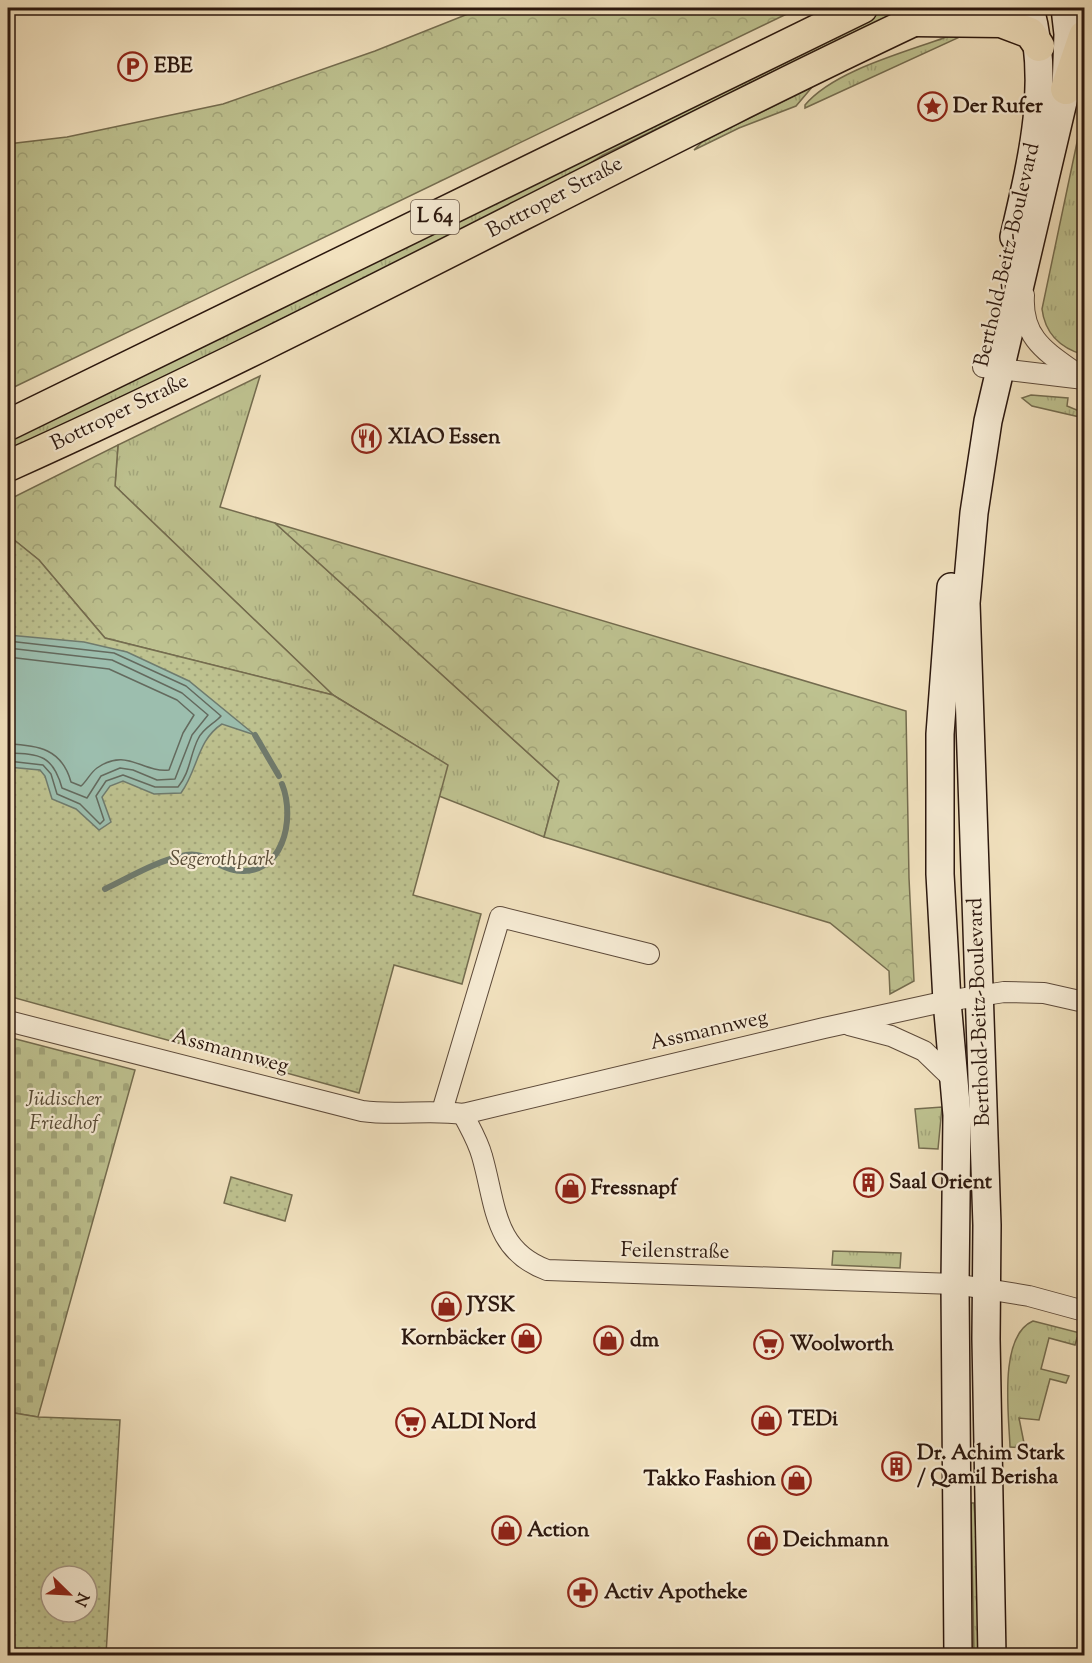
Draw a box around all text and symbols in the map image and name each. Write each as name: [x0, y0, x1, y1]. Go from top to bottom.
parking icon: EBE: [117, 51, 149, 83]
place label: EBE: [154, 52, 193, 82]
place icon: Der Rufer: [916, 91, 948, 123]
place label: Der Rufer: [953, 92, 1043, 122]
street label: Berthold-Beitz-Boulevard: [968, 140, 1048, 370]
street label: Bottroper Straße: [482, 150, 628, 246]
road number: L 64: [411, 200, 459, 234]
street label: Bottroper Straße: [46, 367, 194, 459]
restaurant icon: XIAO Essen: [351, 422, 383, 454]
place label: XIAO Essen: [388, 423, 501, 453]
park label: Segerothpark: [170, 845, 275, 875]
street label: Berthold-Beitz-Boulevard: [961, 897, 999, 1127]
street label: Assmannweg: [647, 1003, 771, 1059]
street label: Assmannweg: [168, 1022, 292, 1082]
park label: Jüdischer Friedhof: [25, 1085, 103, 1139]
building icon: Saal Orient: [852, 1167, 884, 1199]
place label: Saal Orient: [889, 1168, 993, 1198]
shop icon: Fressnapf: [554, 1173, 586, 1205]
place label: Fressnapf: [591, 1174, 679, 1204]
street label: Feilenstraße: [620, 1236, 730, 1268]
shop icon: JYSK: [430, 1290, 462, 1322]
place label: JYSK: [465, 1291, 516, 1321]
shop icon: Kornbäcker: [511, 1323, 543, 1355]
place label: Kornbäcker: [401, 1324, 506, 1354]
shop icon: dm: [593, 1325, 625, 1357]
place label: dm: [630, 1326, 660, 1356]
supermarket icon: Woolworth: [753, 1329, 785, 1361]
place label: Woolworth: [790, 1330, 894, 1360]
shop icon: TEDi: [751, 1404, 783, 1436]
place label: TEDi: [788, 1405, 838, 1435]
supermarket icon: ALDI Nord: [394, 1407, 426, 1439]
place label: ALDI Nord: [431, 1408, 537, 1438]
place label: Dr. Achim Stark / Qamil Berisha: [917, 1439, 1065, 1493]
building icon: Dr. Achim Stark / Qamil Berisha: [880, 1450, 912, 1482]
shop icon: Takko Fashion: [781, 1464, 813, 1496]
place label: Takko Fashion: [644, 1465, 777, 1495]
shop icon: Action: [490, 1515, 522, 1547]
place label: Action: [527, 1516, 590, 1546]
shop icon: Deichmann: [746, 1525, 778, 1557]
place label: Deichmann: [783, 1526, 889, 1556]
north arrow: [39, 1564, 99, 1624]
pharmacy icon: Activ Apotheke: [567, 1577, 599, 1609]
place label: Activ Apotheke: [604, 1578, 748, 1608]
text: N: [67, 1589, 94, 1610]

